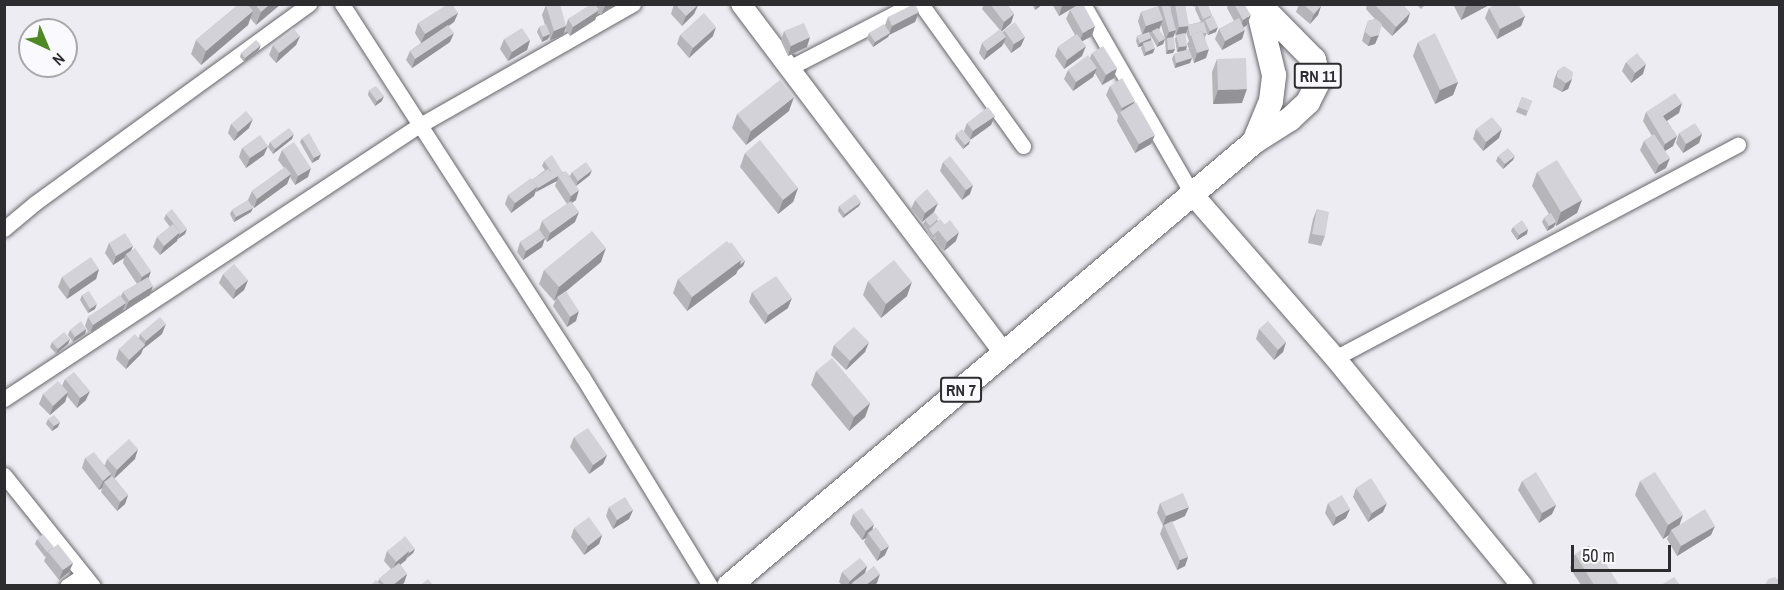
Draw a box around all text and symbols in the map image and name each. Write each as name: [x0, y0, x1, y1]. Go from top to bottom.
north arrow: [18, 18, 78, 78]
text: N: [48, 48, 70, 71]
road number: RN 11: [1292, 63, 1344, 89]
road number: RN 7: [940, 377, 982, 403]
scale bar: [1574, 533, 1674, 571]
text: 50 m: [1582, 543, 1615, 568]

